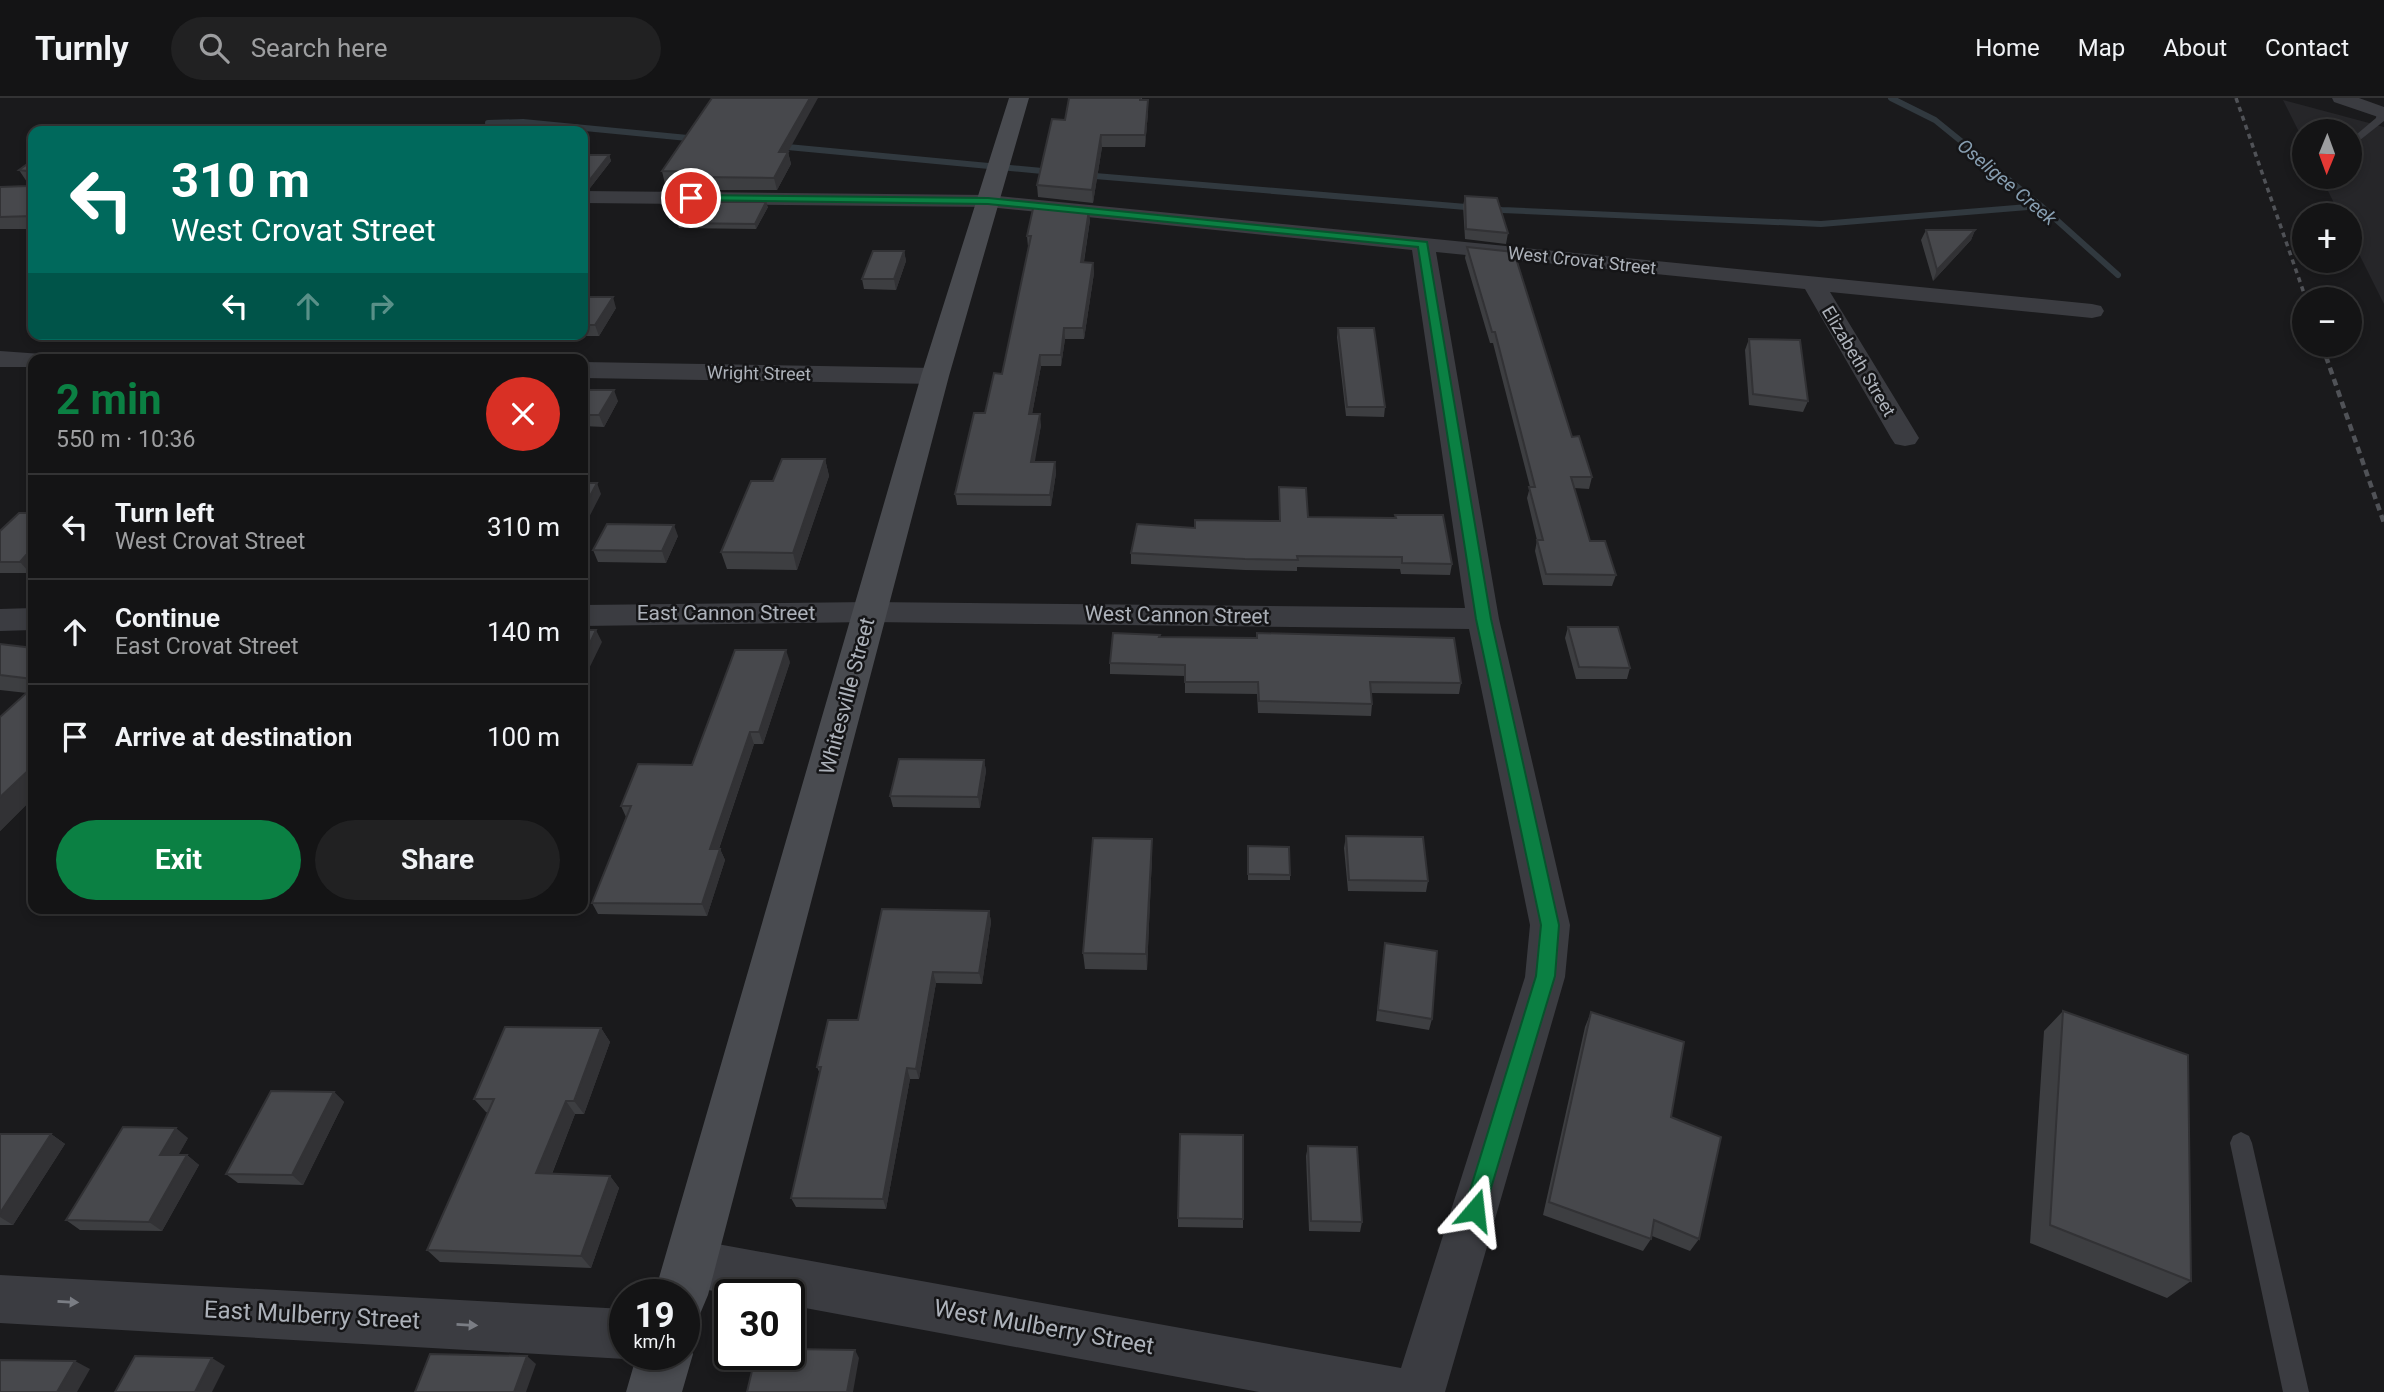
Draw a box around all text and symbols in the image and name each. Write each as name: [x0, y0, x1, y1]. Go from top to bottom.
search box: [171, 17, 661, 80]
text: Turnly: [35, 29, 129, 68]
icon: search: [195, 29, 233, 67]
text: Search here: [251, 33, 387, 63]
text: Home: [1975, 34, 2040, 62]
text: Map: [2078, 34, 2125, 62]
text: About: [2163, 34, 2227, 62]
text: Contact: [2265, 34, 2349, 62]
north arrow: [2292, 119, 2362, 189]
map controls: [2292, 119, 2362, 357]
water label: Oseligee Creek: [1953, 134, 2062, 231]
text: 310 m: [171, 152, 310, 209]
icon: left: [56, 154, 147, 245]
pin: [661, 168, 721, 228]
icon: arrive: [672, 179, 710, 217]
button: +: [2292, 203, 2362, 273]
text: West Crovat Street: [171, 211, 436, 249]
street label: West Crovat Street: [1507, 242, 1657, 278]
icon: left: [216, 287, 254, 325]
icon: ahead: [289, 287, 327, 325]
icon: right: [362, 287, 400, 325]
button: −: [2292, 287, 2362, 357]
street label: Elizabeth Street: [1818, 302, 1900, 420]
street label: Wright Street: [707, 362, 811, 384]
text: 2 min: [56, 375, 162, 424]
button: close: [486, 377, 560, 451]
text: 550 m · 10:36: [56, 426, 195, 453]
text: Turn left: [115, 498, 214, 528]
icon: left: [56, 508, 94, 546]
text: 310 m: [487, 512, 560, 542]
text: West Crovat Street: [115, 528, 305, 555]
street label: East Cannon Street: [637, 601, 816, 625]
street label: West Cannon Street: [1084, 601, 1270, 629]
text: Continue: [115, 603, 220, 633]
icon: ahead: [56, 613, 94, 651]
street label: Whitesville Street: [815, 615, 880, 777]
text: 140 m: [487, 617, 560, 647]
text: East Crovat Street: [115, 633, 299, 660]
icon: arrive: [56, 718, 94, 756]
text: Arrive at destination: [115, 722, 352, 752]
text: 100 m: [487, 722, 560, 752]
button: Exit: [56, 820, 301, 900]
button: Share: [315, 820, 560, 900]
position arrow: [1438, 1173, 1512, 1247]
speed limit sign: 30: [714, 1279, 805, 1370]
street label: West Mulberry Street: [932, 1294, 1156, 1360]
street label: East Mulberry Street: [203, 1295, 421, 1335]
text: 19: [634, 1295, 675, 1336]
one-way arrow: [57, 1297, 79, 1308]
one-way arrow: [456, 1319, 478, 1330]
text: km/h: [633, 1331, 676, 1352]

